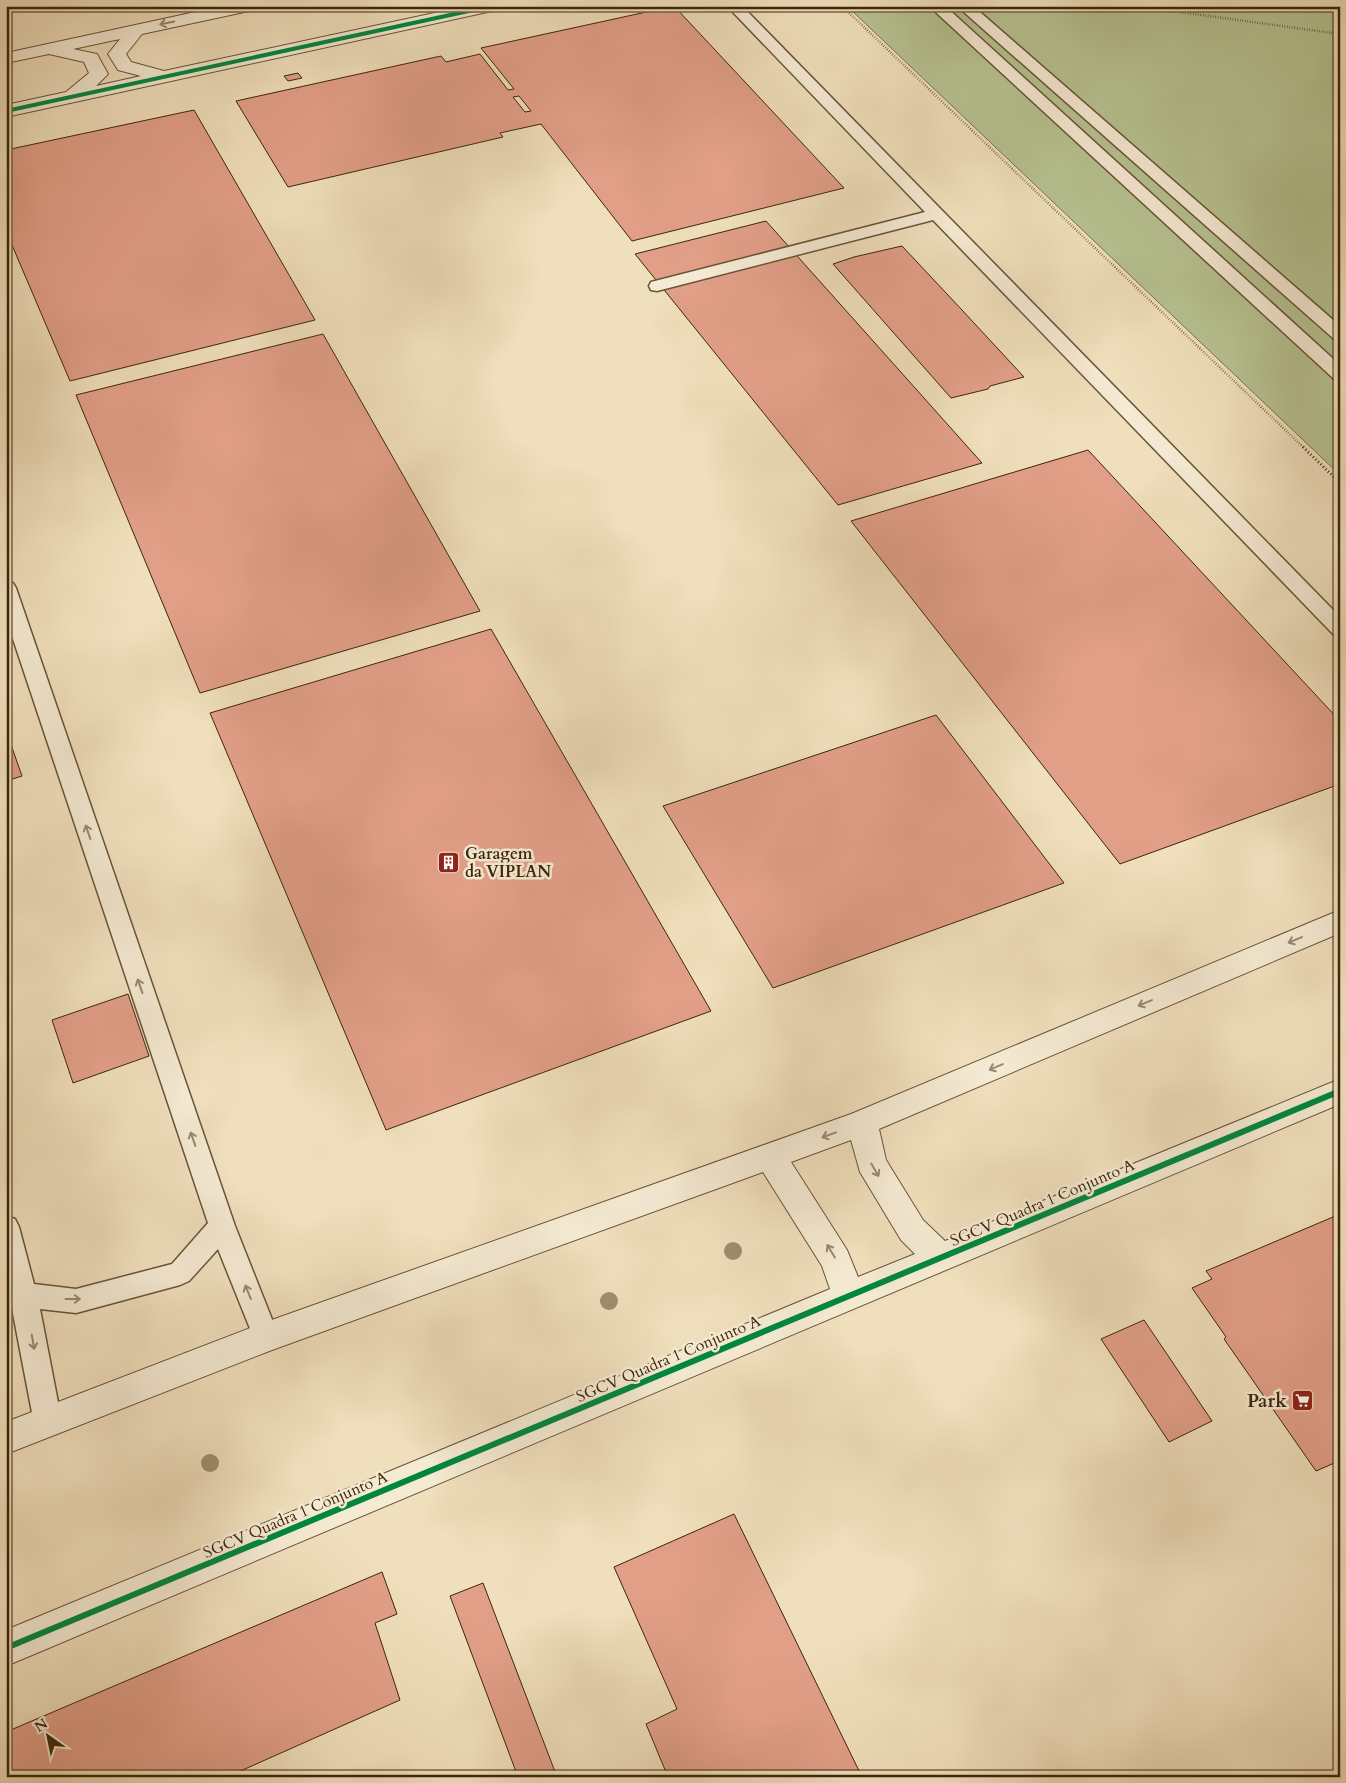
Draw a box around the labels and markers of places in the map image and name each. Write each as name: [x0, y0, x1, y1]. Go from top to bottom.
place label: Garagem da VIPLAN: [465, 843, 551, 883]
building icon: Garagem da VIPLAN: [437, 850, 461, 874]
place label: Park: [1247, 1388, 1287, 1414]
supermarket icon: Park: [1291, 1388, 1315, 1412]

